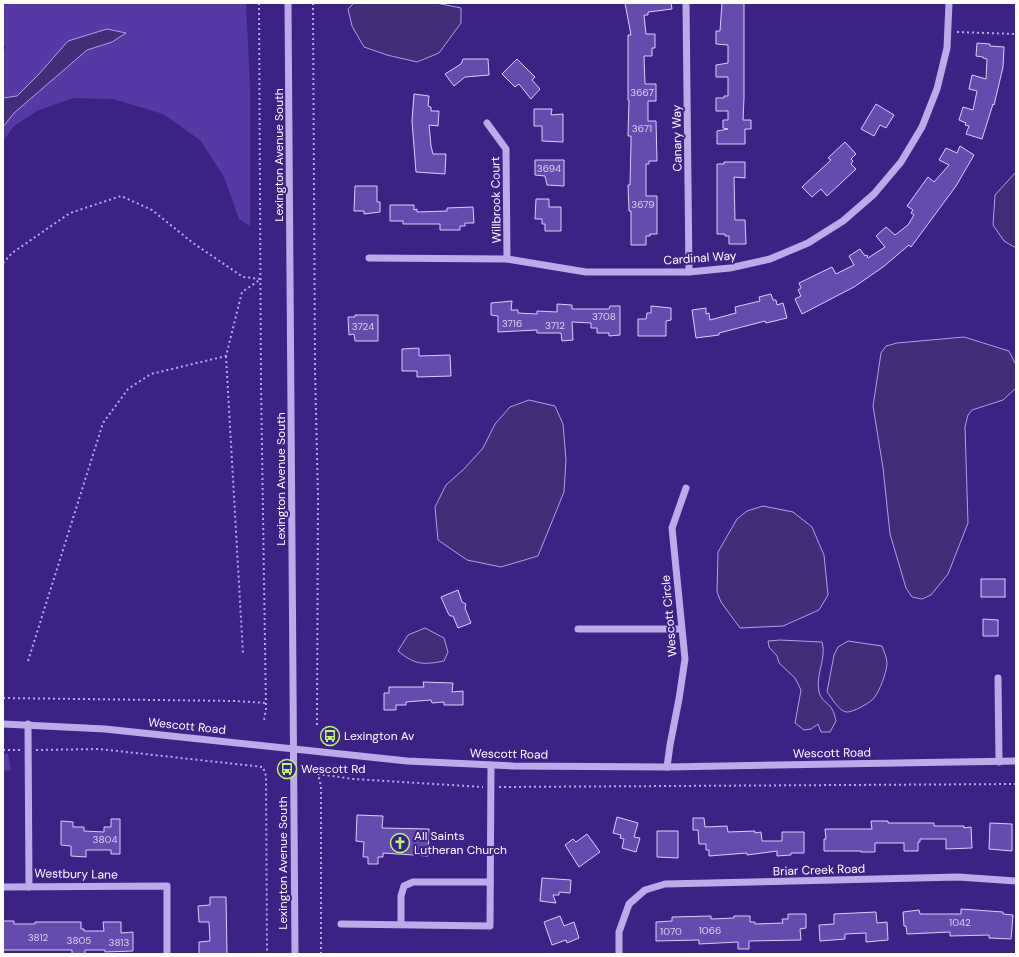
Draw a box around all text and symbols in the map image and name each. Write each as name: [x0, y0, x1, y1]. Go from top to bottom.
house number: 3667: [630, 86, 654, 99]
street label: Lexington Avenue South: [271, 88, 287, 222]
street label: Canary Way: [668, 104, 686, 172]
house number: 3671: [632, 122, 652, 135]
street label: Willbrook Court: [487, 156, 505, 244]
house number: 3694: [537, 162, 561, 175]
house number: 3679: [631, 198, 655, 211]
street label: Cardinal Way: [663, 247, 737, 269]
house number: 3708: [592, 310, 616, 323]
house number: 3716: [502, 317, 522, 330]
house number: 3712: [545, 319, 565, 332]
house number: 3724: [352, 320, 374, 333]
street label: Lexington Avenue South: [273, 412, 289, 546]
street label: Wescott Circle: [657, 574, 681, 658]
street label: Wescott Road: [147, 714, 227, 738]
bus stop icon: Lexington Av: [319, 725, 341, 747]
place label: Lexington Av: [344, 728, 415, 744]
street label: Wescott Road: [793, 744, 871, 762]
street label: Wescott Road: [470, 745, 548, 763]
bus stop icon: Wescott Rd: [276, 758, 298, 780]
place label: Wescott Rd: [301, 761, 365, 777]
street label: Lexington Avenue South: [275, 796, 291, 930]
place label: All Saints Lutheran Church: [414, 828, 507, 858]
church icon: All Saints Lutheran Church: [389, 832, 411, 854]
house number: 3804: [93, 833, 117, 846]
street label: Briar Creek Road: [773, 860, 865, 880]
street label: Westbury Lane: [34, 865, 118, 883]
house number: 1042: [949, 916, 971, 929]
house number: 1066: [699, 924, 721, 937]
house number: 1070: [660, 925, 682, 938]
house number: 3812: [28, 931, 49, 944]
house number: 3805: [67, 934, 91, 947]
house number: 3813: [109, 936, 129, 949]

